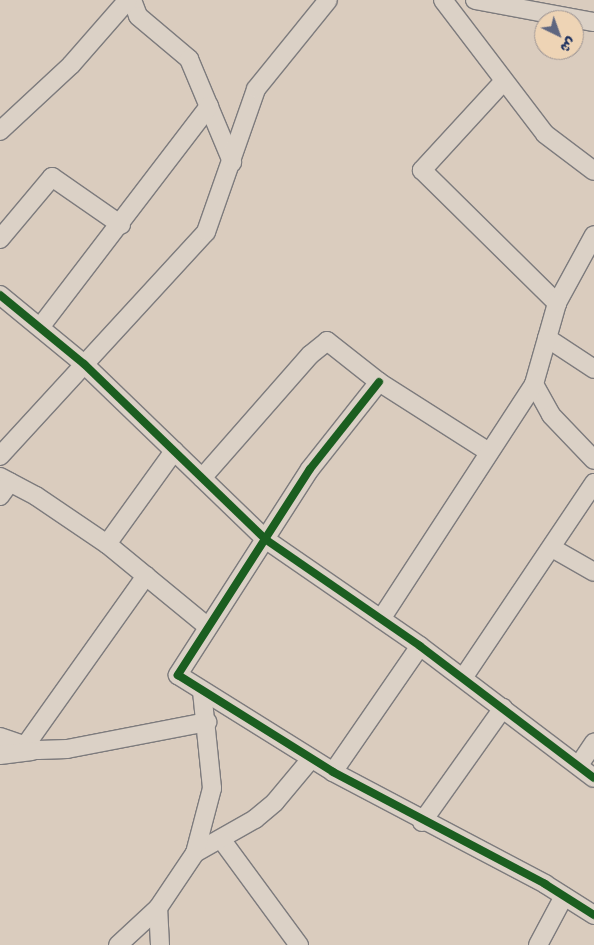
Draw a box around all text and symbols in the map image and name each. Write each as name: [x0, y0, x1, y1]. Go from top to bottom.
north arrow: [534, 10, 584, 60]
text: ش: [557, 34, 581, 58]

